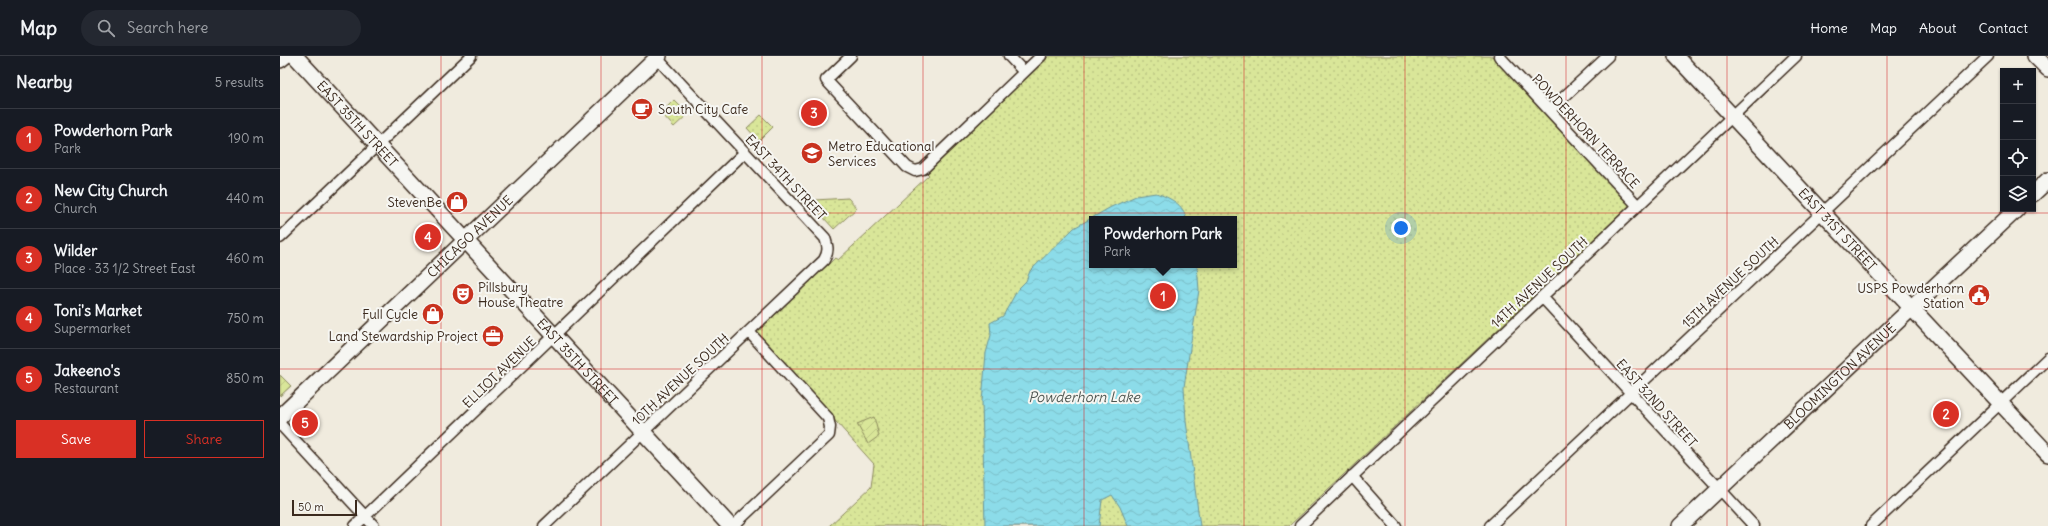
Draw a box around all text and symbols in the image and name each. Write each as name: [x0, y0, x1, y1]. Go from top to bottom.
search box: [81, 10, 361, 46]
text: Map: [20, 16, 57, 40]
icon: search: [95, 17, 117, 39]
text: Search here: [127, 18, 208, 37]
text: Home: [1810, 19, 1848, 37]
text: Map: [1870, 19, 1897, 37]
text: About: [1919, 19, 1957, 37]
text: Contact: [1979, 19, 2028, 37]
map controls: [2000, 68, 2036, 212]
button: +: [2000, 68, 2036, 104]
text: Nearby: [16, 71, 72, 93]
street label: POWDERHORN TERRACE: [1528, 71, 1643, 192]
text: 5 results: [215, 74, 264, 91]
street label: EAST 35TH STREET: [313, 77, 401, 171]
cafe icon: South City Cafe: [629, 96, 655, 122]
pin: 3: [801, 98, 827, 128]
place label: South City Cafe: [658, 101, 748, 118]
button: −: [2000, 104, 2036, 140]
text: Powderhorn Park: [54, 121, 172, 140]
text: 1: [26, 130, 32, 147]
text: 190 m: [228, 130, 264, 147]
street label: EAST 34TH STREET: [741, 131, 830, 224]
place label: Metro Educational Services: [828, 138, 934, 170]
text: Park: [54, 140, 81, 157]
school or university icon: Metro Educational Services: [799, 140, 825, 166]
button: locate: [2000, 140, 2036, 176]
button: layers: [2000, 176, 2036, 212]
text: New City Church: [54, 181, 168, 200]
street label: EAST 31ST STREET: [1795, 185, 1880, 275]
shop icon: StevenBe: [444, 189, 470, 215]
text: 2: [25, 190, 33, 207]
text: 440 m: [226, 190, 264, 207]
street label: CHICAGO AVENUE: [424, 192, 517, 281]
place label: StevenBe: [387, 194, 442, 211]
text: Church: [54, 200, 97, 217]
popup: [1089, 216, 1237, 268]
your location: [1391, 218, 1411, 238]
pin: 4: [415, 222, 441, 252]
text: Powderhorn Park: [1104, 224, 1222, 243]
street label: 14TH AVENUE SOUTH: [1487, 233, 1591, 332]
street label: 15TH AVENUE SOUTH: [1678, 233, 1782, 332]
text: Wilder: [54, 241, 97, 260]
text: Park: [1104, 243, 1131, 260]
text: 3: [25, 250, 33, 267]
text: 460 m: [226, 250, 264, 267]
text: Place · 33 1/2 Street East: [54, 260, 195, 277]
place label: Pillsbury House Theatre: [478, 279, 563, 311]
place label: USPS Powderhorn Station: [1857, 280, 1964, 312]
theatre icon: Pillsbury House Theatre: [450, 281, 476, 307]
pin: 1: [1150, 281, 1176, 311]
public building icon: USPS Powderhorn Station: [1966, 282, 1992, 308]
text: Toni's Market: [54, 301, 142, 320]
shop icon: Full Cycle: [420, 301, 446, 327]
place label: Full Cycle: [362, 306, 418, 323]
text: 4: [25, 310, 33, 327]
text: 750 m: [227, 310, 264, 327]
street label: EAST 35TH STREET: [533, 315, 621, 409]
street label: BLOOMINGTON AVENUE: [1780, 319, 1900, 433]
text: Supermarket: [54, 320, 131, 337]
office icon: Land Stewardship Project: [480, 323, 506, 349]
place label: Land Stewardship Project: [329, 328, 479, 345]
street label: 10TH AVENUE SOUTH: [628, 330, 733, 429]
street label: ELLIOT AVENUE: [459, 333, 540, 412]
street label: EAST 32ND STREET: [1612, 356, 1701, 451]
text: Jakeeno's: [54, 361, 120, 380]
text: 5: [25, 370, 33, 387]
text: 850 m: [226, 370, 264, 387]
text: Restaurant: [54, 380, 119, 397]
water label: Powderhorn Lake: [1028, 388, 1141, 406]
pin: 2: [1933, 399, 1959, 429]
pin: 5: [292, 408, 318, 438]
button: Save: [16, 420, 136, 458]
button: Share: [144, 420, 264, 458]
scale bar: [292, 498, 357, 517]
text: 50 m: [298, 500, 324, 514]

